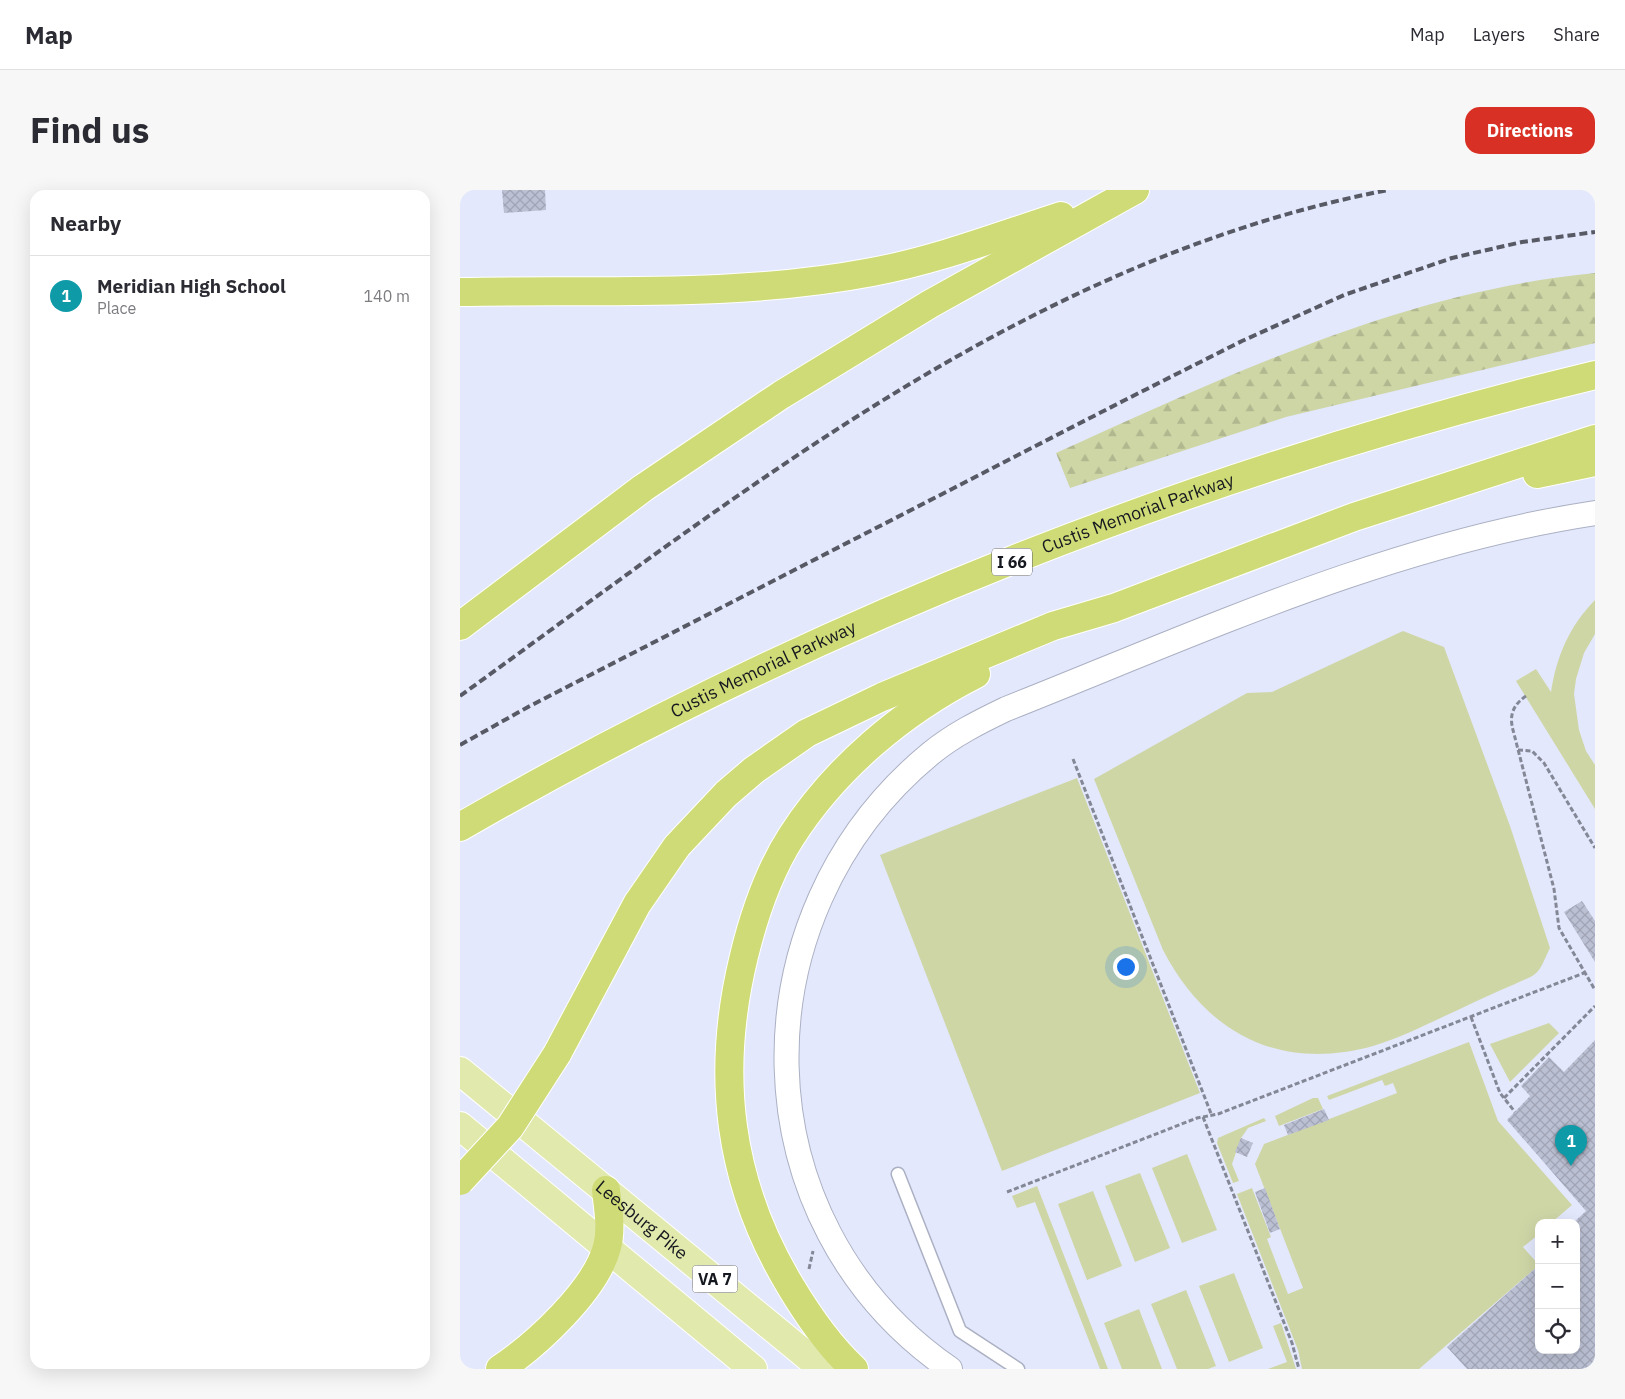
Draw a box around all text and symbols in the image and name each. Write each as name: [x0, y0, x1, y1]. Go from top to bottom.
text: Map: [25, 19, 73, 51]
text: Map: [1410, 23, 1445, 46]
text: Layers: [1473, 23, 1525, 46]
text: Share: [1553, 23, 1600, 46]
text: Find us: [30, 107, 149, 153]
button: Directions: [1465, 107, 1595, 154]
text: Nearby: [50, 209, 121, 237]
text: Meridian High School: [97, 274, 286, 298]
text: 1: [61, 286, 71, 306]
text: 140 m: [363, 286, 410, 306]
text: Place: [97, 298, 136, 318]
street label: Custis Memorial Parkway: [1038, 468, 1237, 558]
road number: I 66: [992, 548, 1032, 576]
street label: Custis Memorial Parkway: [666, 615, 860, 723]
your location: [1113, 954, 1139, 980]
pin: 1: [1555, 1125, 1587, 1166]
street label: Leesburg Pike: [591, 1175, 693, 1264]
map controls: [1535, 1219, 1580, 1354]
button: +: [1535, 1219, 1580, 1264]
button: −: [1535, 1264, 1580, 1309]
road number: VA 7: [692, 1266, 738, 1292]
button: locate: [1535, 1309, 1580, 1354]

